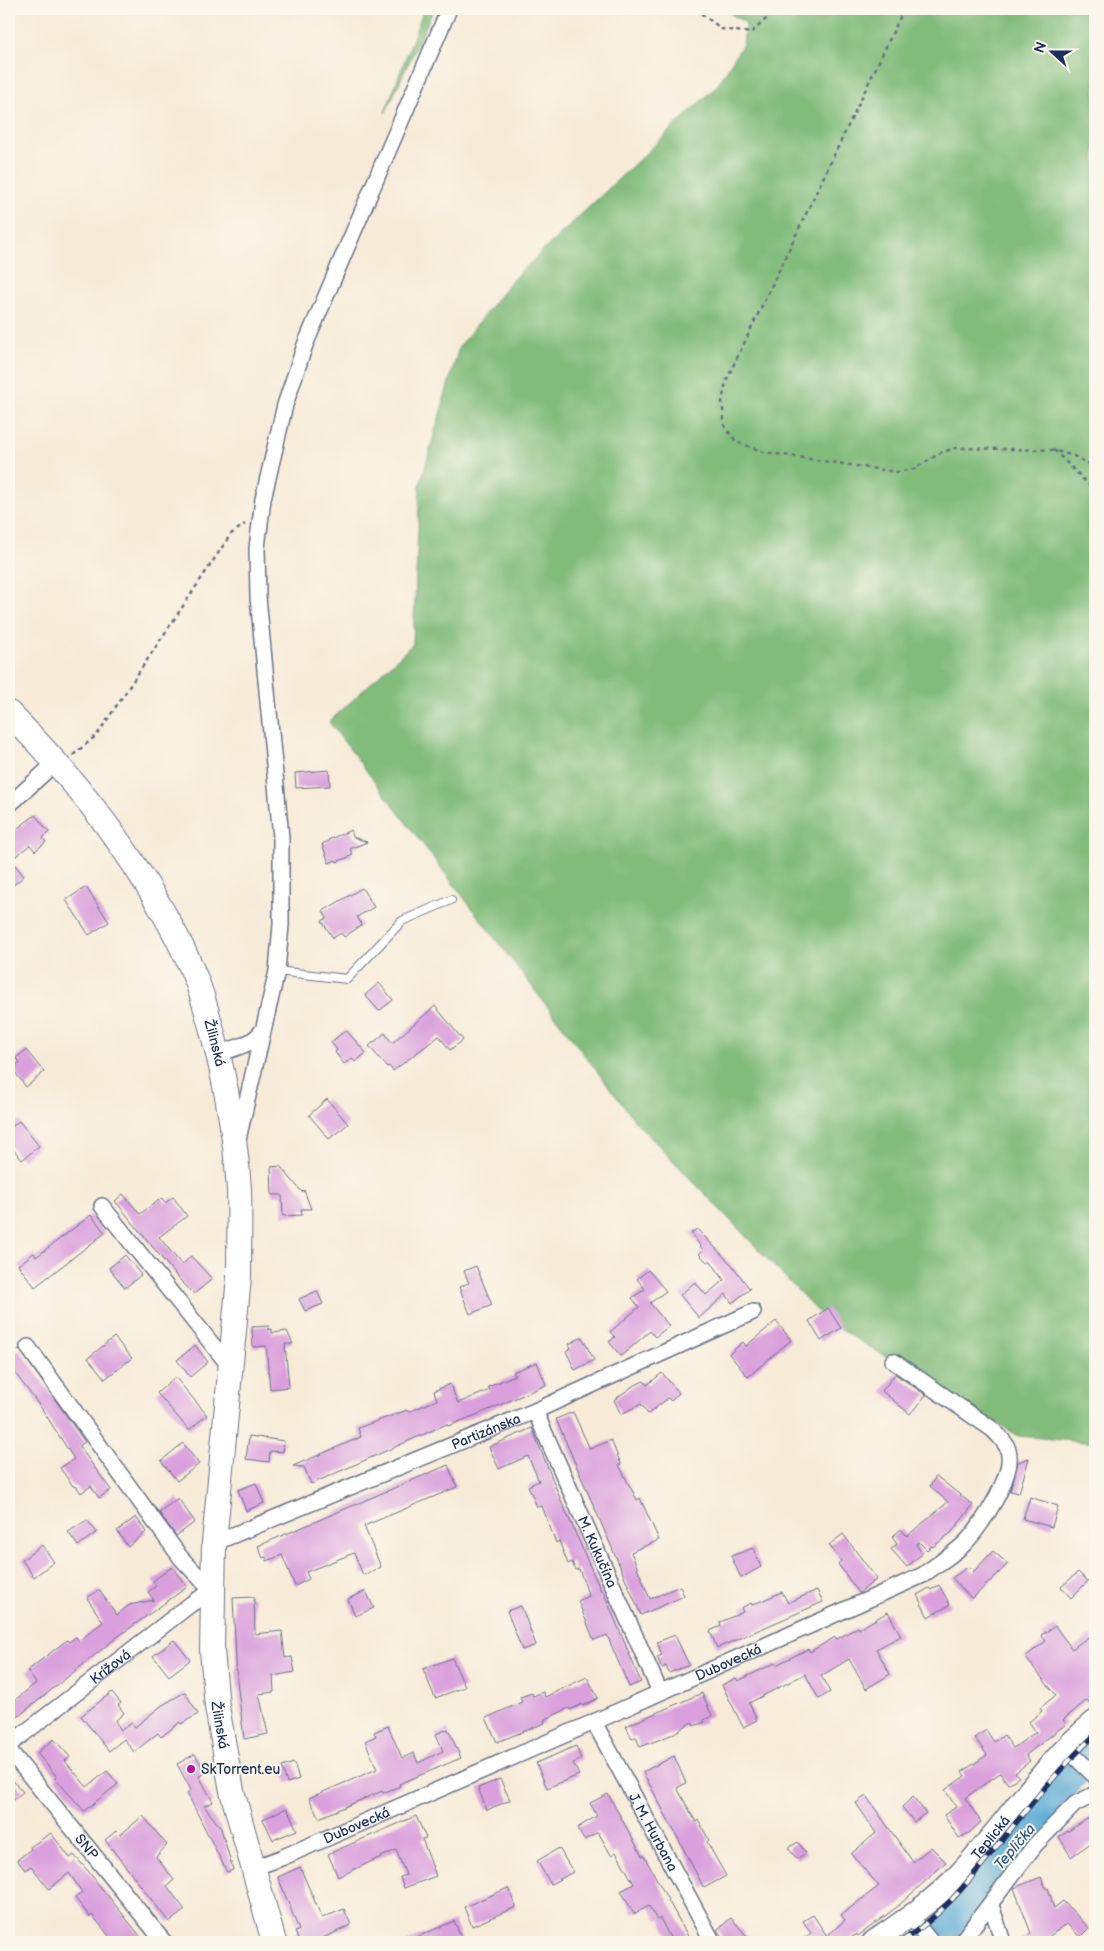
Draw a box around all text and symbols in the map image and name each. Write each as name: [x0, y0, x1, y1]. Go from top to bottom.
north arrow: [1026, 28, 1076, 78]
text: N: [1031, 40, 1050, 55]
street label: Žilinská: [201, 1016, 229, 1068]
street label: Partizánska: [449, 1409, 523, 1453]
street label: M. Kukučína: [574, 1513, 621, 1590]
street label: Dubovecká: [692, 1640, 764, 1684]
street label: Krížová: [87, 1646, 134, 1688]
street label: Žilinská: [208, 1700, 233, 1750]
place label: SkTorrent.eu: [201, 1761, 280, 1778]
marker: SkTorrent.eu: [185, 1763, 197, 1775]
street label: J. M. Hurbana: [625, 1790, 682, 1874]
street label: Dubovecká: [321, 1803, 392, 1847]
street label: Teplická: [967, 1812, 1013, 1863]
water label: Teplička: [990, 1820, 1040, 1874]
street label: SNP: [72, 1830, 102, 1863]

